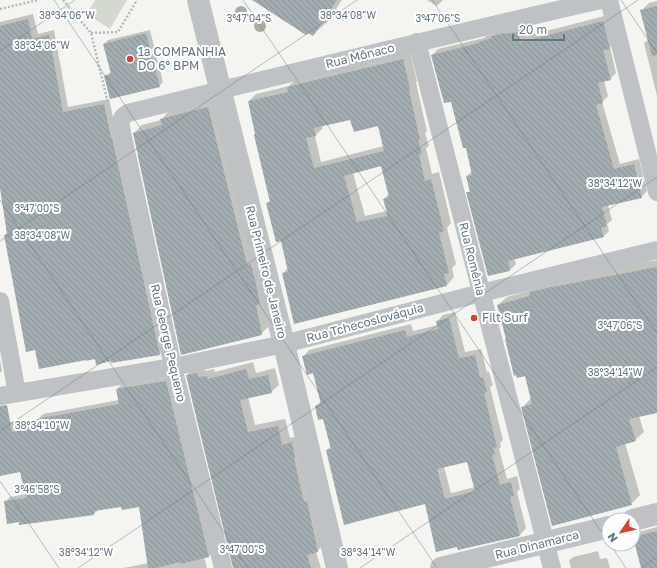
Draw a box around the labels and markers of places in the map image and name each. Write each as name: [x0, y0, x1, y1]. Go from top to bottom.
place label: 1ª COMPANHIA DO 6º BPM: [138, 44, 226, 73]
marker: 1ª COMPANHIA DO 6º BPM: [125, 54, 135, 64]
place label: Filt Surf: [482, 310, 529, 325]
marker: Filt Surf: [469, 313, 479, 323]

